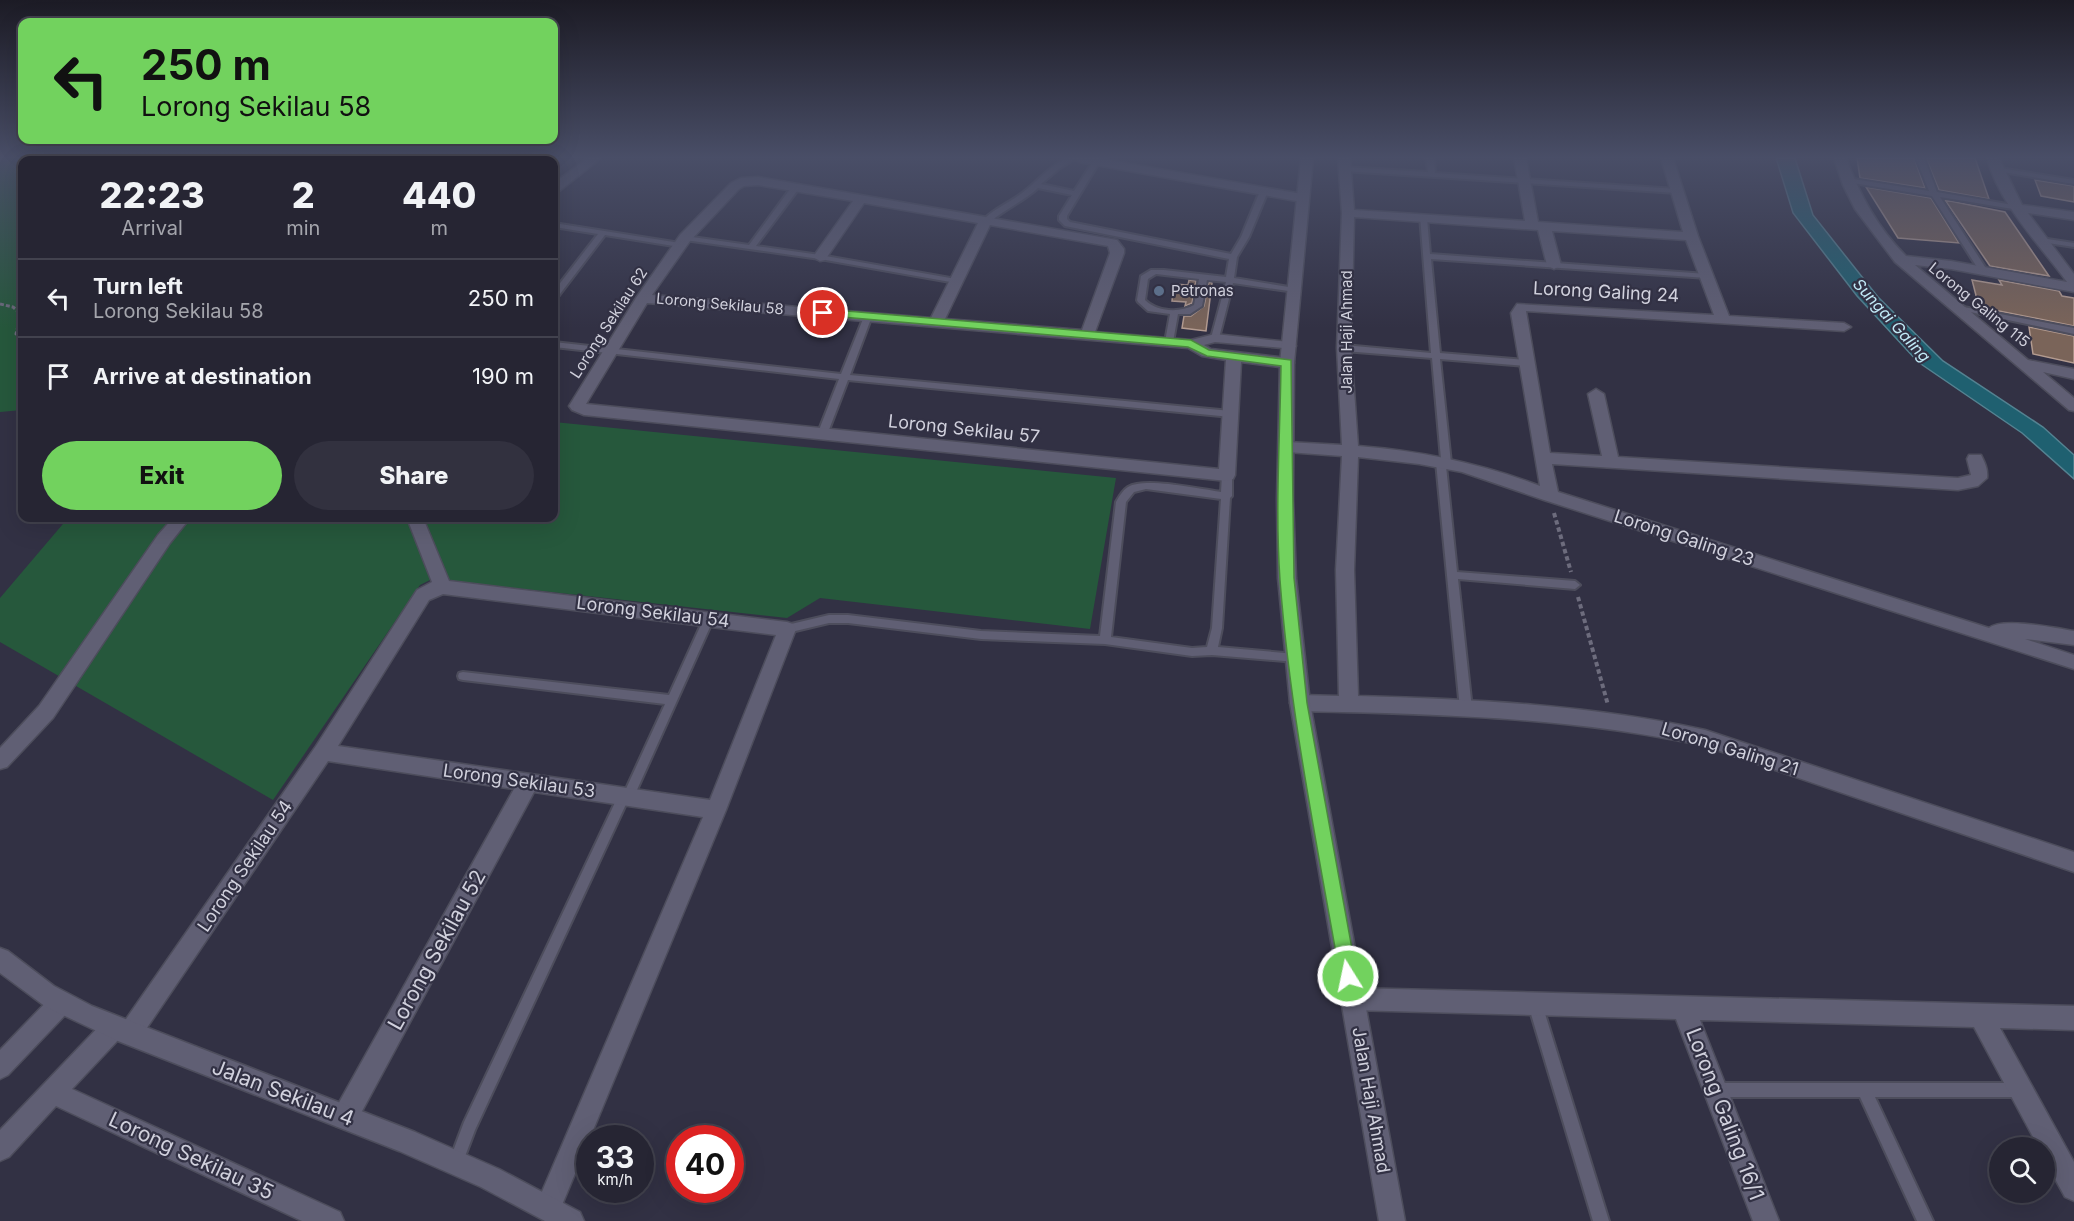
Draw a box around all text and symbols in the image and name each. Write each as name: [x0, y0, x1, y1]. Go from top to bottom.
text: 250 m: [141, 39, 271, 90]
icon: left: [42, 42, 120, 120]
text: Lorong Sekilau 58: [141, 90, 371, 123]
text: 22:23: [100, 173, 205, 217]
text: 2: [292, 173, 315, 217]
text: 440: [402, 173, 476, 217]
text: Arrival: [121, 216, 183, 240]
text: min: [286, 216, 320, 240]
text: m: [430, 216, 448, 240]
street label: Lorong Galing 115: [1925, 258, 2034, 351]
street label: Lorong Sekilau 62: [566, 264, 651, 382]
street label: Jalan Haji Ahmad: [1337, 270, 1356, 394]
text: Turn left: [93, 273, 183, 299]
water label: Sungai Galing: [1849, 274, 1935, 366]
street label: Lorong Galing 24: [1532, 277, 1680, 306]
place label: Petronas: [1171, 281, 1234, 300]
icon: left: [42, 282, 75, 315]
marker: Petronas: [1152, 284, 1166, 298]
text: 250 m: [468, 285, 534, 311]
pin: [797, 287, 848, 338]
street label: Lorong Sekilau 58: [655, 288, 785, 319]
icon: arrive: [806, 296, 839, 329]
text: Lorong Sekilau 58: [93, 299, 264, 323]
icon: arrive: [42, 360, 75, 393]
text: Arrive at destination: [93, 363, 312, 389]
text: 190 m: [472, 363, 534, 389]
street label: Lorong Sekilau 57: [887, 410, 1041, 447]
button: Exit: [42, 441, 282, 510]
button: Share: [294, 441, 534, 510]
street label: Lorong Galing 23: [1611, 505, 1757, 570]
street label: Lorong Sekilau 54: [575, 592, 731, 631]
street label: Lorong Galing 21: [1659, 718, 1801, 779]
street label: Lorong Sekilau 53: [442, 759, 597, 802]
street label: Lorong Sekilau 54: [193, 796, 296, 935]
street label: Lorong Sekilau 52: [382, 865, 491, 1034]
position arrow: [1316, 944, 1380, 1008]
street label: Lorong Galing 16/1: [1681, 1024, 1770, 1203]
street label: Jalan Haji Ahmad: [1348, 1025, 1395, 1175]
street label: Jalan Sekilau 4: [209, 1054, 358, 1131]
street label: Lorong Sekilau 35: [105, 1106, 278, 1205]
speed limit sign: 40: [666, 1125, 744, 1203]
map controls: [1989, 1137, 2055, 1203]
button: search: [1989, 1137, 2055, 1203]
text: 33: [596, 1139, 634, 1175]
text: km/h: [597, 1170, 633, 1189]

